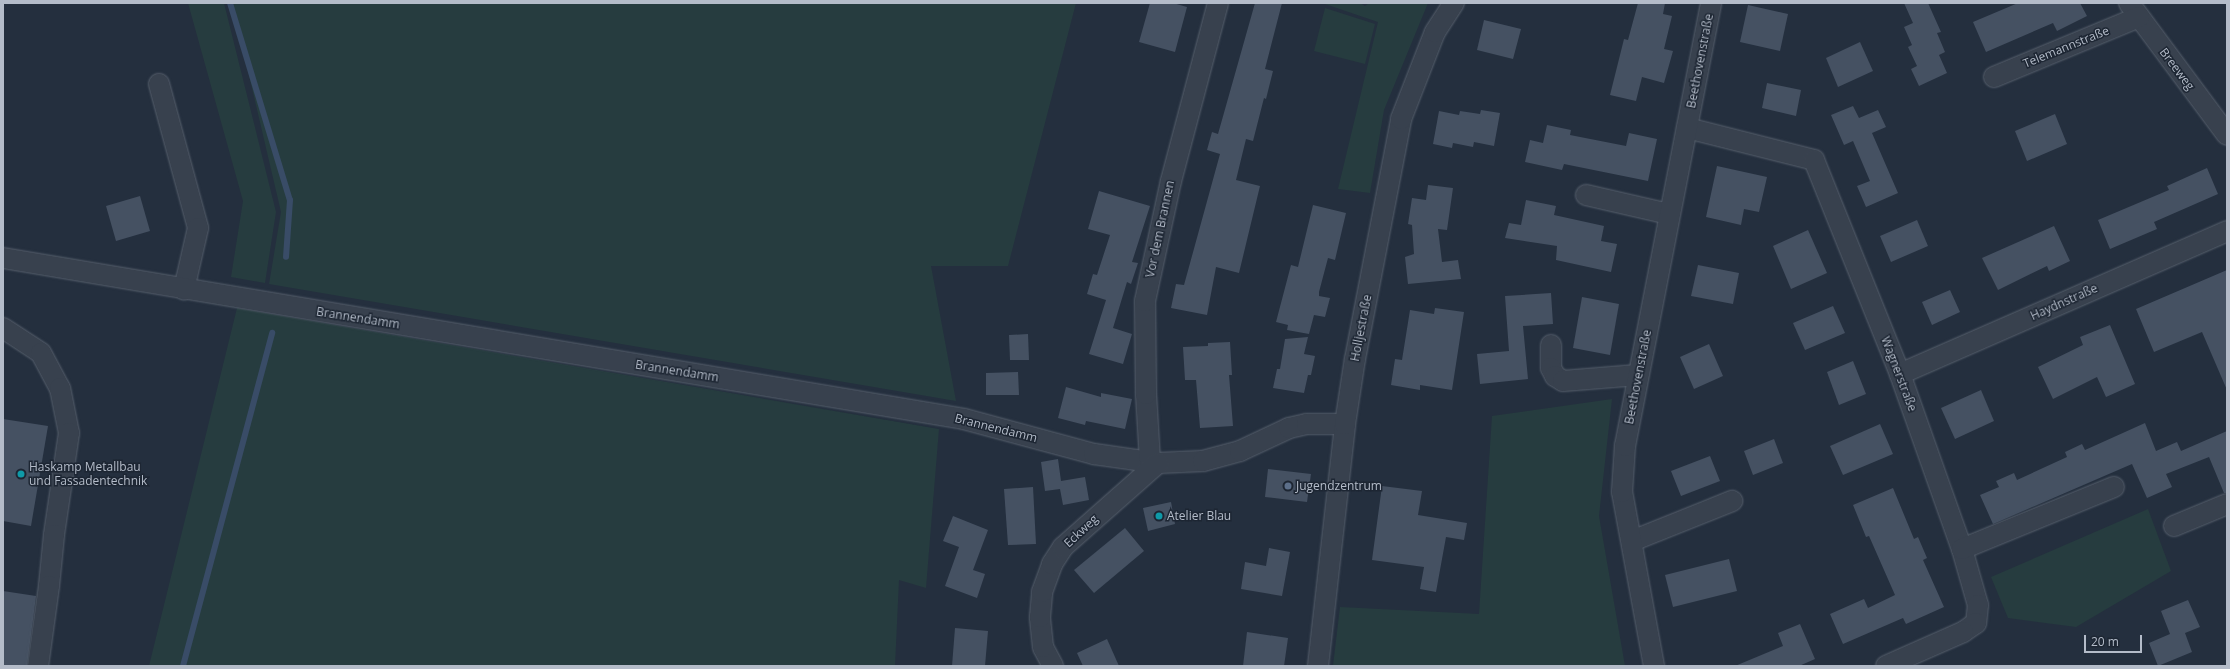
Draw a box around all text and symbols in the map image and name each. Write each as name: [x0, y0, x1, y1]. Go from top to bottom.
street label: Beethovenstraße: [1684, 13, 1716, 109]
street label: Telemannstraße: [2021, 23, 2111, 71]
street label: Breeweg: [2157, 45, 2197, 93]
street label: Vor dem Brannen: [1143, 179, 1177, 279]
street label: Haydnstraße: [2028, 281, 2100, 323]
street label: Holljestraße: [1347, 293, 1375, 363]
street label: Brannendamm: [315, 304, 401, 332]
street label: Beethovenstraße: [1622, 329, 1654, 425]
street label: Wagnerstraße: [1878, 335, 1920, 413]
street label: Brannendamm: [634, 357, 720, 385]
street label: Brannendamm: [953, 411, 1039, 445]
place label: Haskamp Metallbau und Fassadentechnik: [29, 460, 147, 488]
marker: Haskamp Metallbau und Fassadentechnik: [16, 469, 26, 479]
place label: Jugendzentrum: [1296, 479, 1382, 493]
marker: Jugendzentrum: [1283, 481, 1293, 491]
place label: Atelier Blau: [1167, 509, 1231, 523]
marker: Atelier Blau: [1154, 511, 1164, 521]
street label: Eckweg: [1061, 512, 1101, 550]
scale bar: [2086, 627, 2144, 653]
text: 20 m: [2091, 633, 2119, 650]

